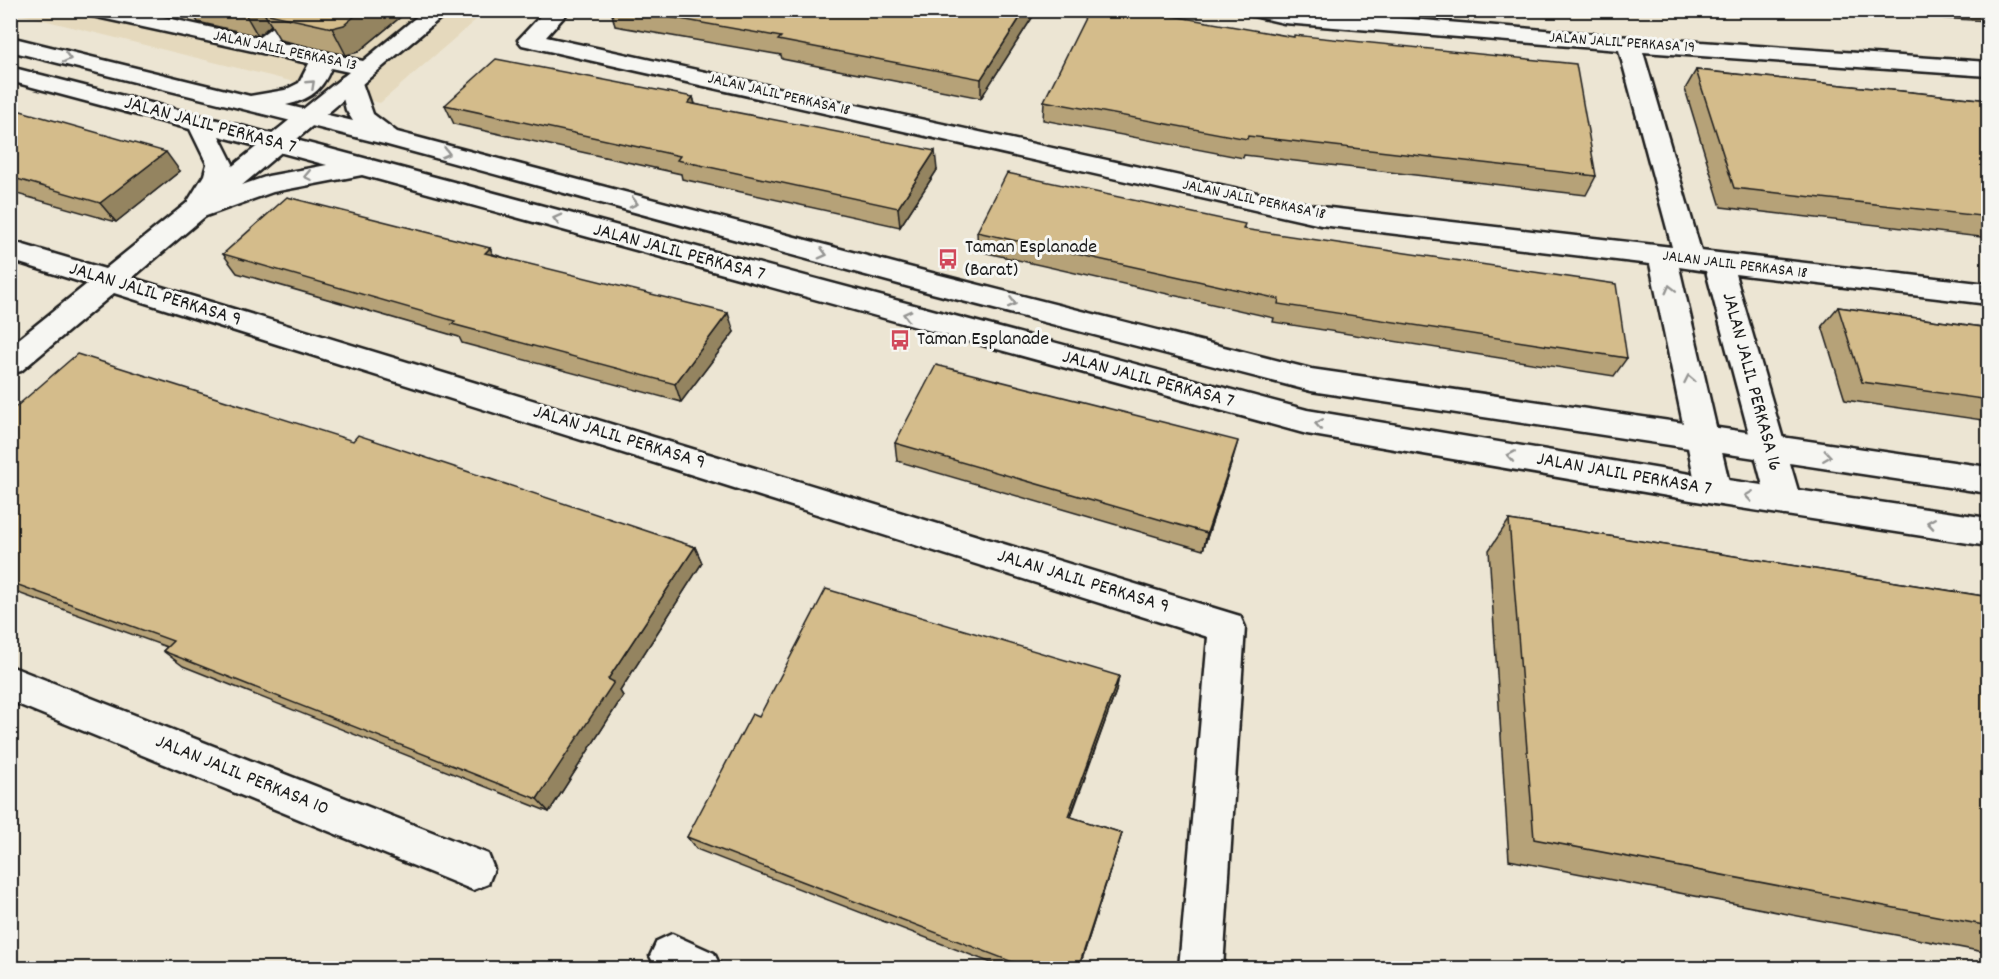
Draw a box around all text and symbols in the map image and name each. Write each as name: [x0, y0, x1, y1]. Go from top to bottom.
street label: JALAN JALIL PERKASA 13: [211, 25, 359, 77]
street label: JALAN JALIL PERKASA 19: [1548, 26, 1696, 60]
one-way arrow: [62, 51, 72, 64]
street label: JALAN JALIL PERKASA 18: [706, 67, 852, 123]
one-way arrow: [304, 80, 314, 91]
street label: JALAN JALIL PERKASA 7: [121, 90, 299, 162]
one-way arrow: [440, 146, 451, 158]
one-way arrow: [303, 169, 313, 182]
street label: JALAN JALIL PERKASA 18: [1180, 174, 1328, 226]
one-way arrow: [629, 196, 639, 209]
one-way arrow: [552, 214, 563, 226]
street label: JALAN JALIL PERKASA 7: [590, 217, 768, 289]
place label: Taman Esplanade (Barat): [965, 234, 1097, 285]
street label: JALAN JALIL PERKASA 18: [1661, 245, 1809, 285]
one-way arrow: [818, 246, 828, 259]
bus stop icon: Taman Esplanade (Barat): [936, 247, 960, 271]
street label: JALAN JALIL PERKASA 9: [65, 255, 245, 335]
one-way arrow: [1664, 284, 1677, 294]
street label: JALAN JALIL PERKASA 16: [1714, 290, 1788, 474]
one-way arrow: [1006, 296, 1016, 308]
one-way arrow: [902, 310, 912, 323]
place label: Taman Esplanade: [917, 326, 1049, 354]
bus stop icon: Taman Esplanade: [888, 328, 912, 352]
street label: JALAN JALIL PERKASA 7: [1059, 344, 1237, 416]
one-way arrow: [1683, 374, 1696, 384]
street label: JALAN JALIL PERKASA 9: [529, 398, 709, 478]
one-way arrow: [1315, 418, 1325, 431]
street label: JALAN JALIL PERKASA 7: [1534, 446, 1714, 504]
one-way arrow: [1822, 450, 1831, 462]
one-way arrow: [1507, 451, 1516, 463]
one-way arrow: [1744, 490, 1754, 502]
one-way arrow: [1926, 517, 1935, 529]
street label: JALAN JALIL PERKASA 9: [993, 542, 1173, 622]
street label: JALAN JALIL PERKASA 10: [151, 728, 333, 824]

